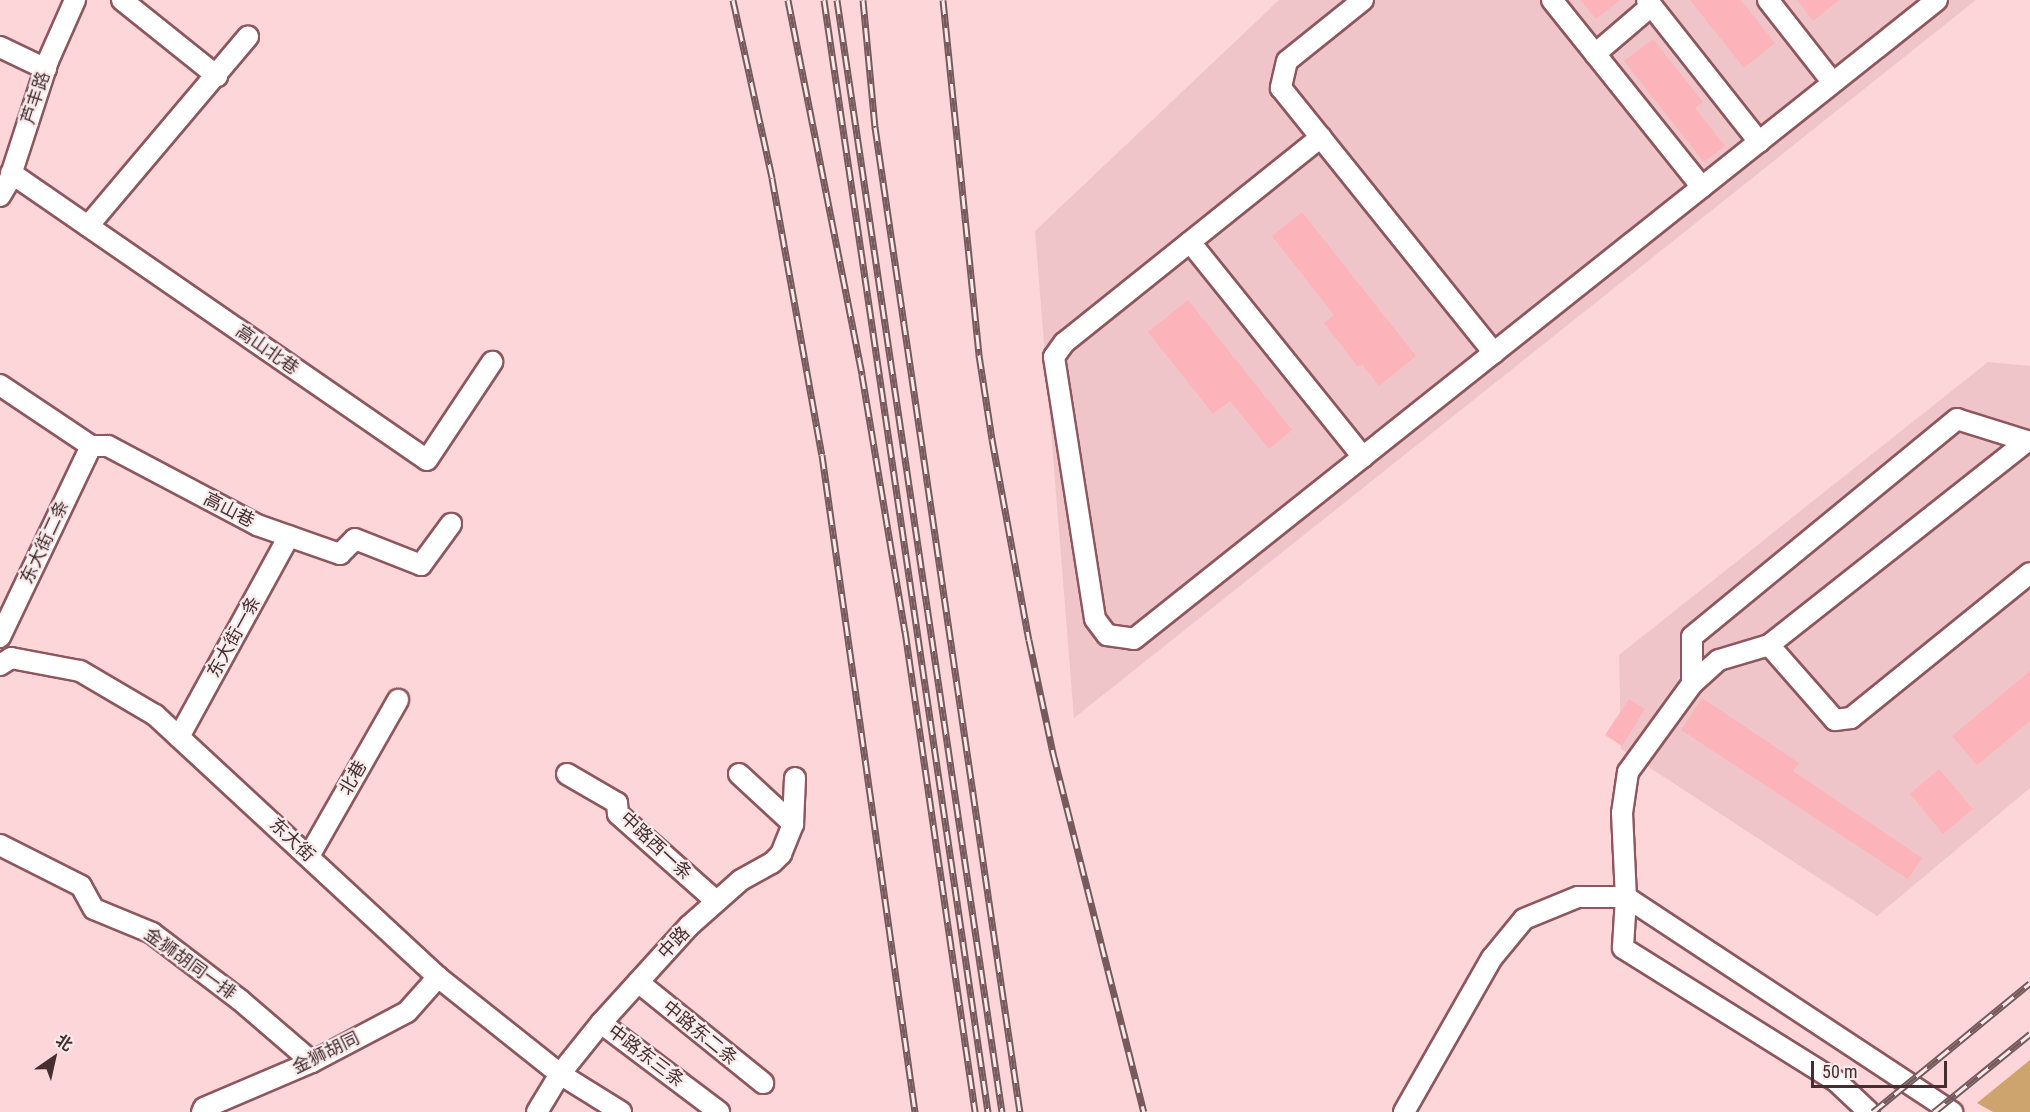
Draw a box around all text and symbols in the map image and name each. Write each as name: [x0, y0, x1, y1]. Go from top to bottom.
street label: 芦丰路: [17, 69, 55, 127]
street label: 高山北巷: [231, 321, 303, 379]
street label: 高山巷: [200, 488, 258, 532]
street label: 东大街二条: [16, 497, 74, 587]
street label: 东大街一条: [203, 592, 265, 682]
street label: 北巷: [335, 757, 371, 799]
street label: 中路西一条: [616, 807, 696, 885]
street label: 东大街: [265, 814, 319, 866]
street label: 中路: [654, 922, 694, 964]
street label: 金狮胡同一排: [140, 924, 240, 1004]
street label: 中路东二条: [658, 996, 742, 1070]
street label: 中路东三条: [604, 1020, 688, 1092]
north arrow: [24, 1028, 84, 1088]
street label: 金狮胡同: [289, 1028, 363, 1078]
text: 北: [52, 1030, 76, 1055]
scale bar: [1814, 1049, 1950, 1087]
text: 50 m: [1822, 1061, 1857, 1082]

